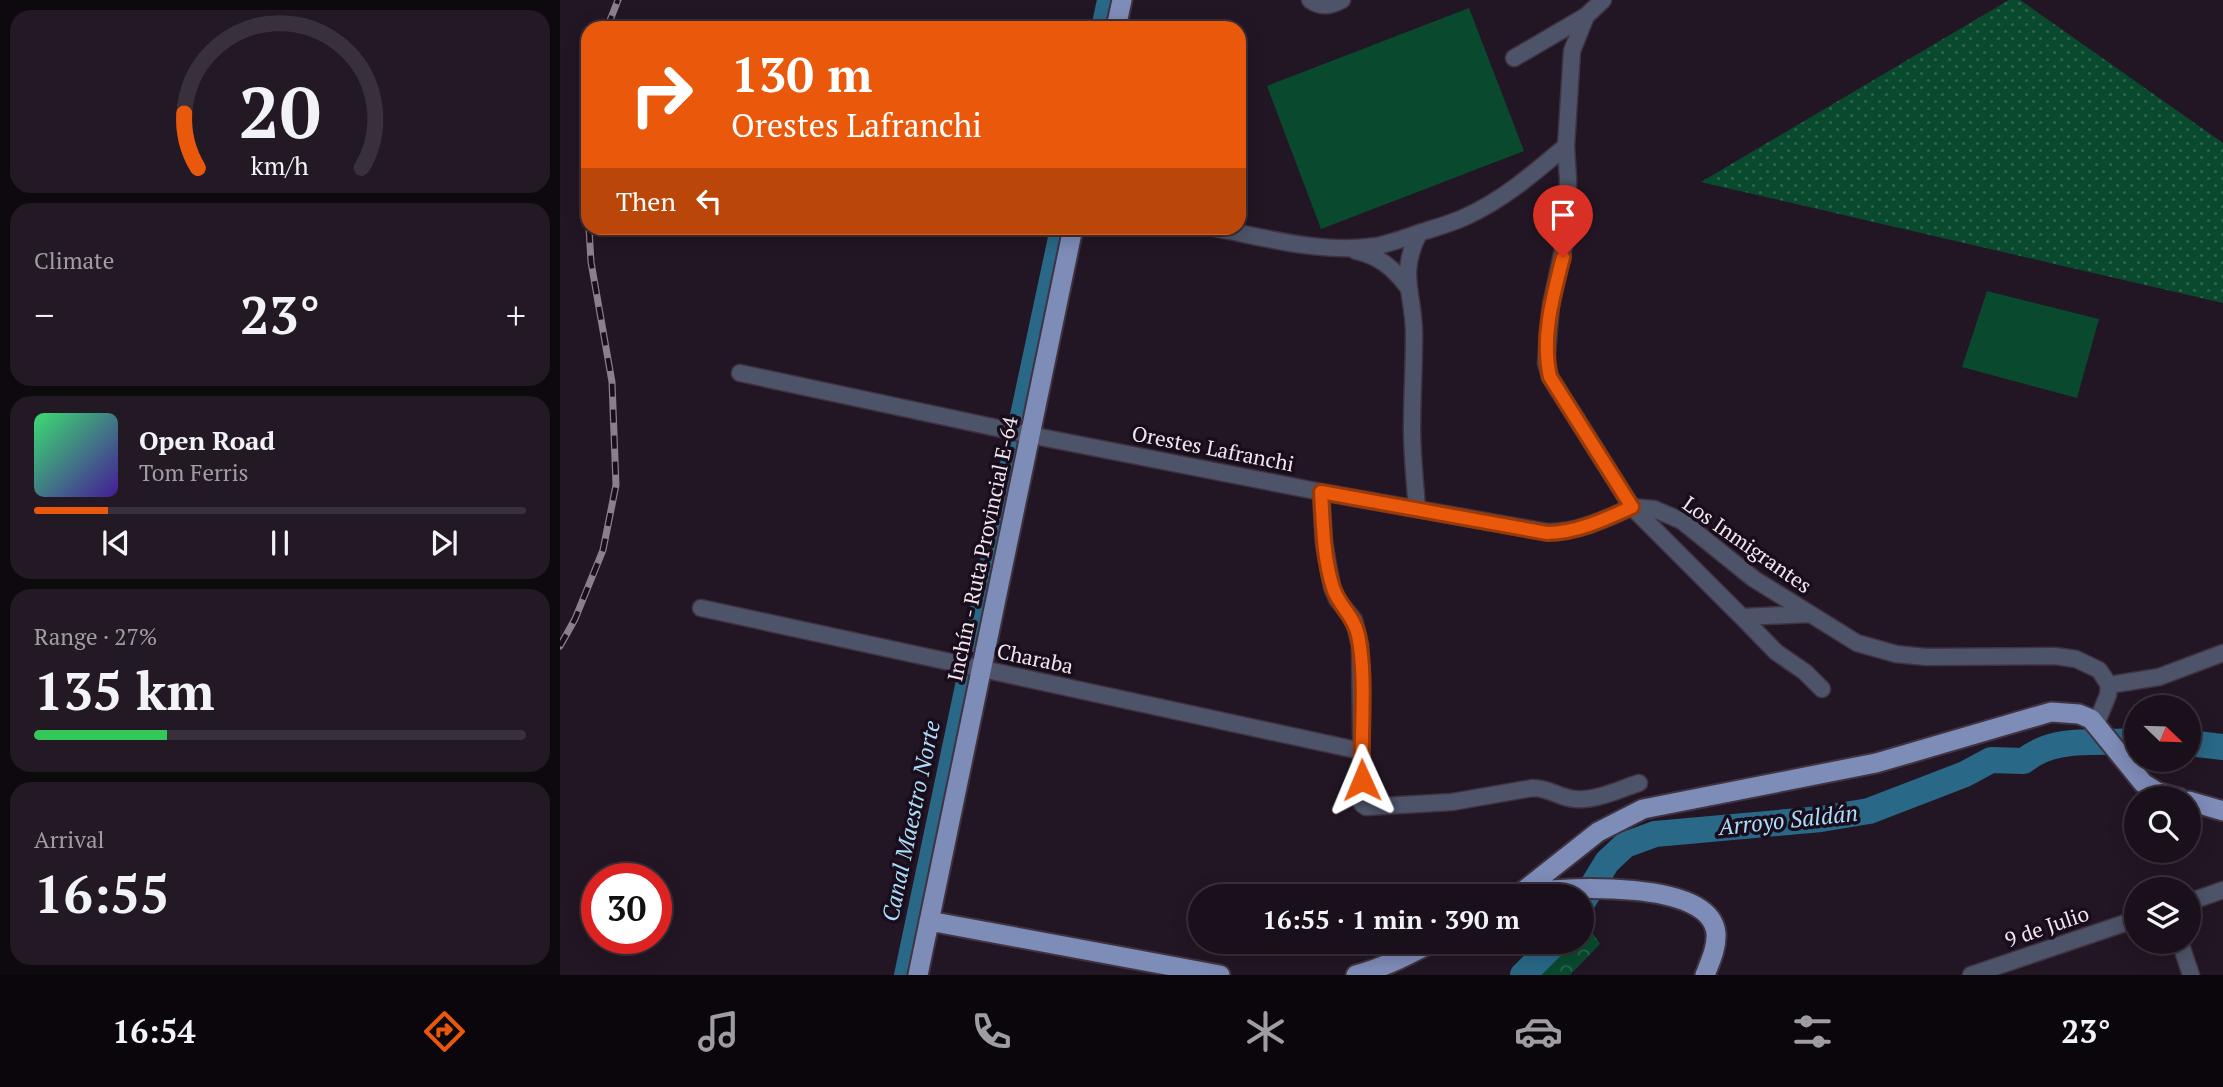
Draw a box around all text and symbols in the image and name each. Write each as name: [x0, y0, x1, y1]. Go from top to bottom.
text: 130 m: [731, 41, 873, 106]
icon: right: [616, 49, 707, 140]
text: 20: [239, 62, 321, 159]
text: Orestes Lafranchi: [731, 104, 982, 146]
text: km/h: [251, 148, 309, 181]
icon: left: [690, 182, 728, 220]
text: Then: [616, 184, 676, 218]
pin: [1533, 185, 1593, 257]
icon: arrive: [1544, 196, 1582, 234]
text: Climate: [34, 245, 114, 276]
text: 23°: [240, 280, 320, 349]
text: −: [34, 290, 54, 340]
text: +: [506, 290, 526, 340]
street label: Inchín - Ruta Provincial E-64: [940, 413, 1024, 684]
street label: Orestes Lafranchi: [1130, 419, 1297, 477]
text: Open Road: [139, 423, 275, 457]
text: Tom Ferris: [139, 457, 249, 488]
street label: Los Inmigrantes: [1678, 489, 1818, 599]
icon: previous: [97, 524, 135, 562]
icon: pause: [261, 524, 299, 562]
icon: next: [425, 524, 463, 562]
text: Range · 27%: [34, 621, 157, 652]
street label: Charaba: [995, 636, 1076, 680]
text: 135 km: [34, 656, 215, 725]
north arrow: [2124, 695, 2202, 772]
map controls: [2124, 695, 2201, 954]
water label: Canal Maestro Norte: [874, 717, 947, 924]
position arrow: [1325, 743, 1399, 817]
button: search: [2124, 786, 2201, 863]
water label: Arroyo Saldán: [1715, 797, 1859, 842]
text: Arrival: [34, 824, 105, 855]
text: 16:55: [34, 859, 169, 928]
speed limit sign: 30: [581, 863, 672, 954]
button: layers: [2124, 877, 2201, 954]
street label: 9 de Julio: [2001, 899, 2092, 953]
text: 16:55 · 1 min · 390 m: [1262, 902, 1520, 936]
icon: directions: [420, 1007, 469, 1056]
icon: music: [694, 1007, 743, 1056]
icon: phone: [967, 1007, 1016, 1056]
icon: climate: [1241, 1007, 1290, 1056]
icon: car: [1514, 1007, 1563, 1056]
icon: filters: [1788, 1007, 1837, 1056]
text: 16:54: [112, 1010, 196, 1052]
text: 23°: [2061, 1010, 2111, 1052]

